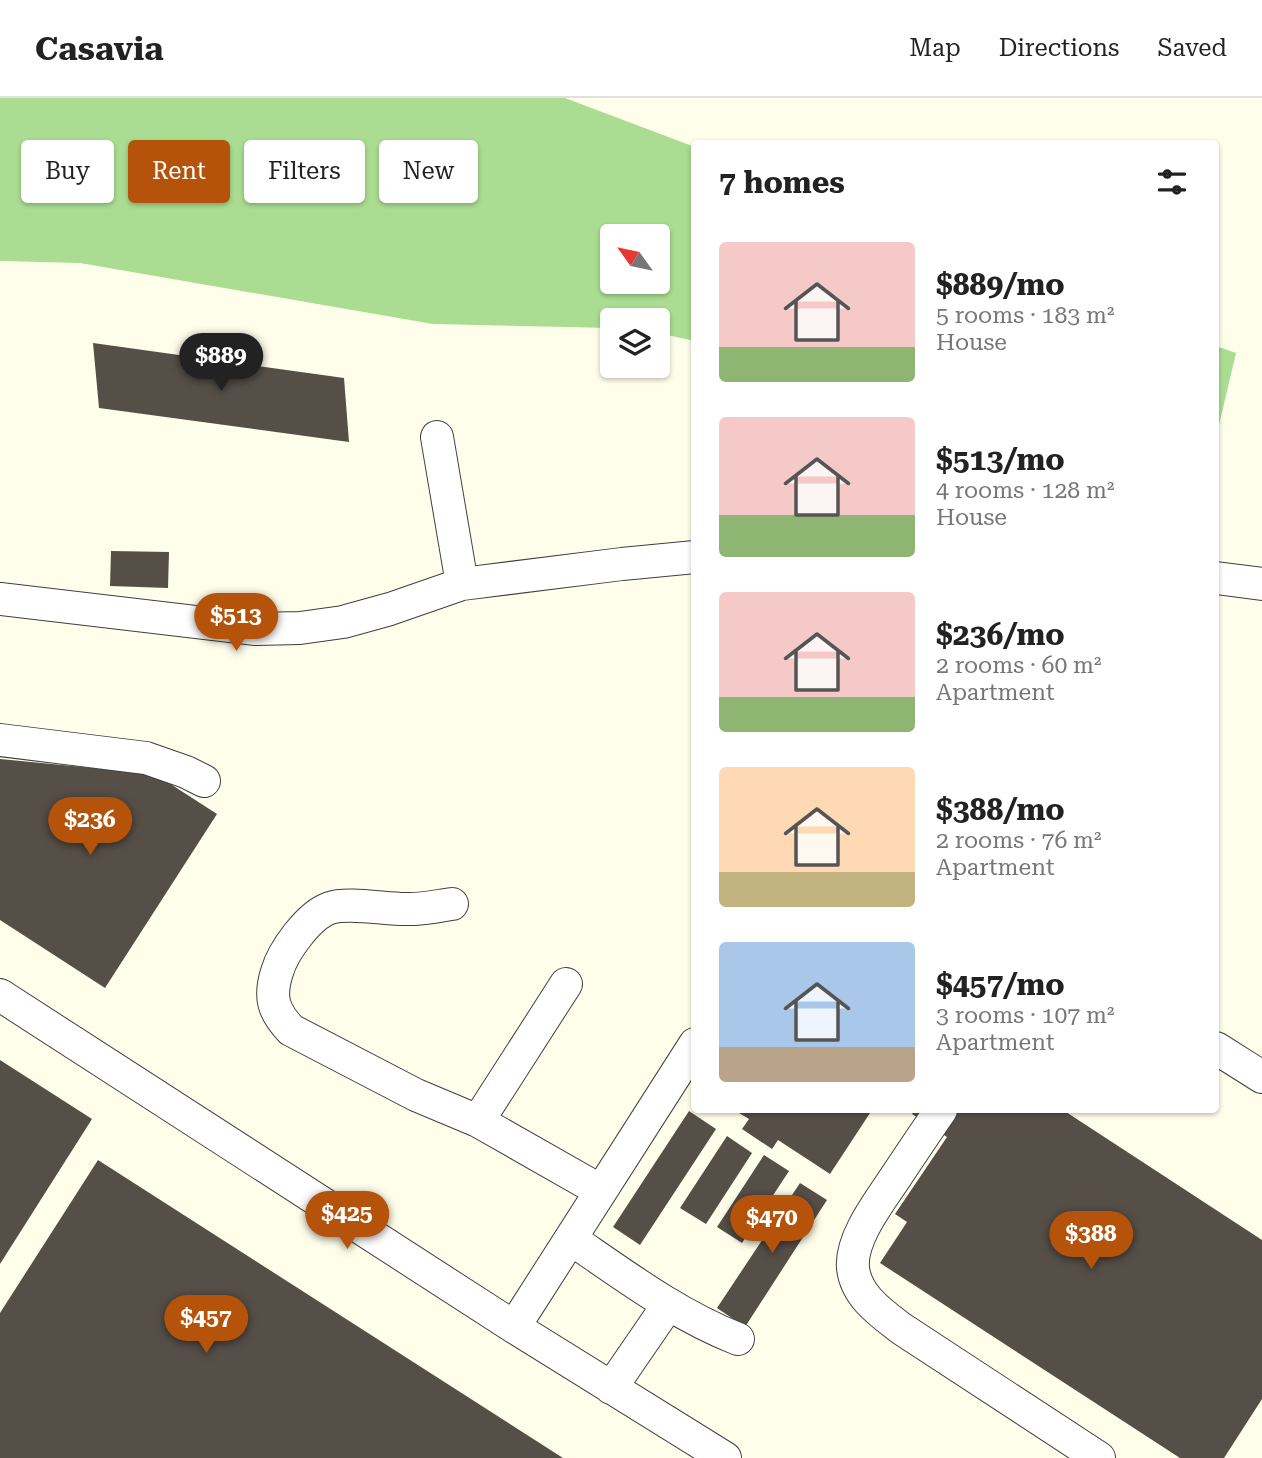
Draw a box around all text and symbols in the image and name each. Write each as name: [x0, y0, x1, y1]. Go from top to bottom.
text: Casavia: [35, 29, 164, 68]
text: Map: [909, 34, 961, 62]
text: Directions: [999, 34, 1119, 62]
text: Saved: [1157, 34, 1227, 62]
chip: Buy: [21, 140, 114, 203]
chip: Rent: [128, 140, 230, 203]
chip: Filters: [244, 140, 365, 203]
chip: New: [379, 140, 478, 203]
icon: filters: [1153, 163, 1191, 201]
text: 7 homes: [719, 165, 845, 200]
north arrow: [600, 224, 670, 294]
map controls: [600, 224, 670, 378]
text: $889/mo: [936, 267, 1065, 302]
icon: home: [775, 270, 859, 354]
text: 5 rooms · 183 m²: [936, 302, 1114, 329]
button: layers: [600, 308, 670, 378]
text: House: [936, 329, 1007, 356]
pin: $889: [180, 334, 262, 393]
text: $889: [195, 342, 247, 369]
text: $513/mo: [936, 442, 1065, 477]
icon: home: [775, 445, 859, 529]
text: 4 rooms · 128 m²: [936, 477, 1114, 504]
text: House: [936, 504, 1007, 531]
pin: $513: [195, 594, 277, 653]
text: $513: [210, 602, 262, 629]
text: $236/mo: [936, 617, 1065, 652]
icon: home: [775, 620, 859, 704]
text: 2 rooms · 60 m²: [936, 652, 1102, 679]
text: Apartment: [936, 679, 1055, 706]
text: $388/mo: [936, 792, 1065, 827]
icon: home: [775, 795, 859, 879]
pin: $236: [49, 798, 131, 857]
text: $236: [64, 806, 116, 833]
text: 2 rooms · 76 m²: [936, 827, 1102, 854]
text: Apartment: [936, 854, 1055, 881]
text: $457/mo: [936, 967, 1065, 1002]
icon: home: [775, 970, 859, 1054]
text: 3 rooms · 107 m²: [936, 1002, 1114, 1029]
text: Apartment: [936, 1029, 1055, 1056]
pin: $425: [306, 1192, 388, 1251]
pin: $470: [731, 1196, 813, 1255]
text: $425: [321, 1200, 373, 1227]
text: $470: [746, 1204, 798, 1231]
pin: $388: [1050, 1212, 1132, 1271]
text: $388: [1065, 1220, 1117, 1247]
pin: $457: [165, 1296, 247, 1355]
text: $457: [180, 1304, 232, 1331]

